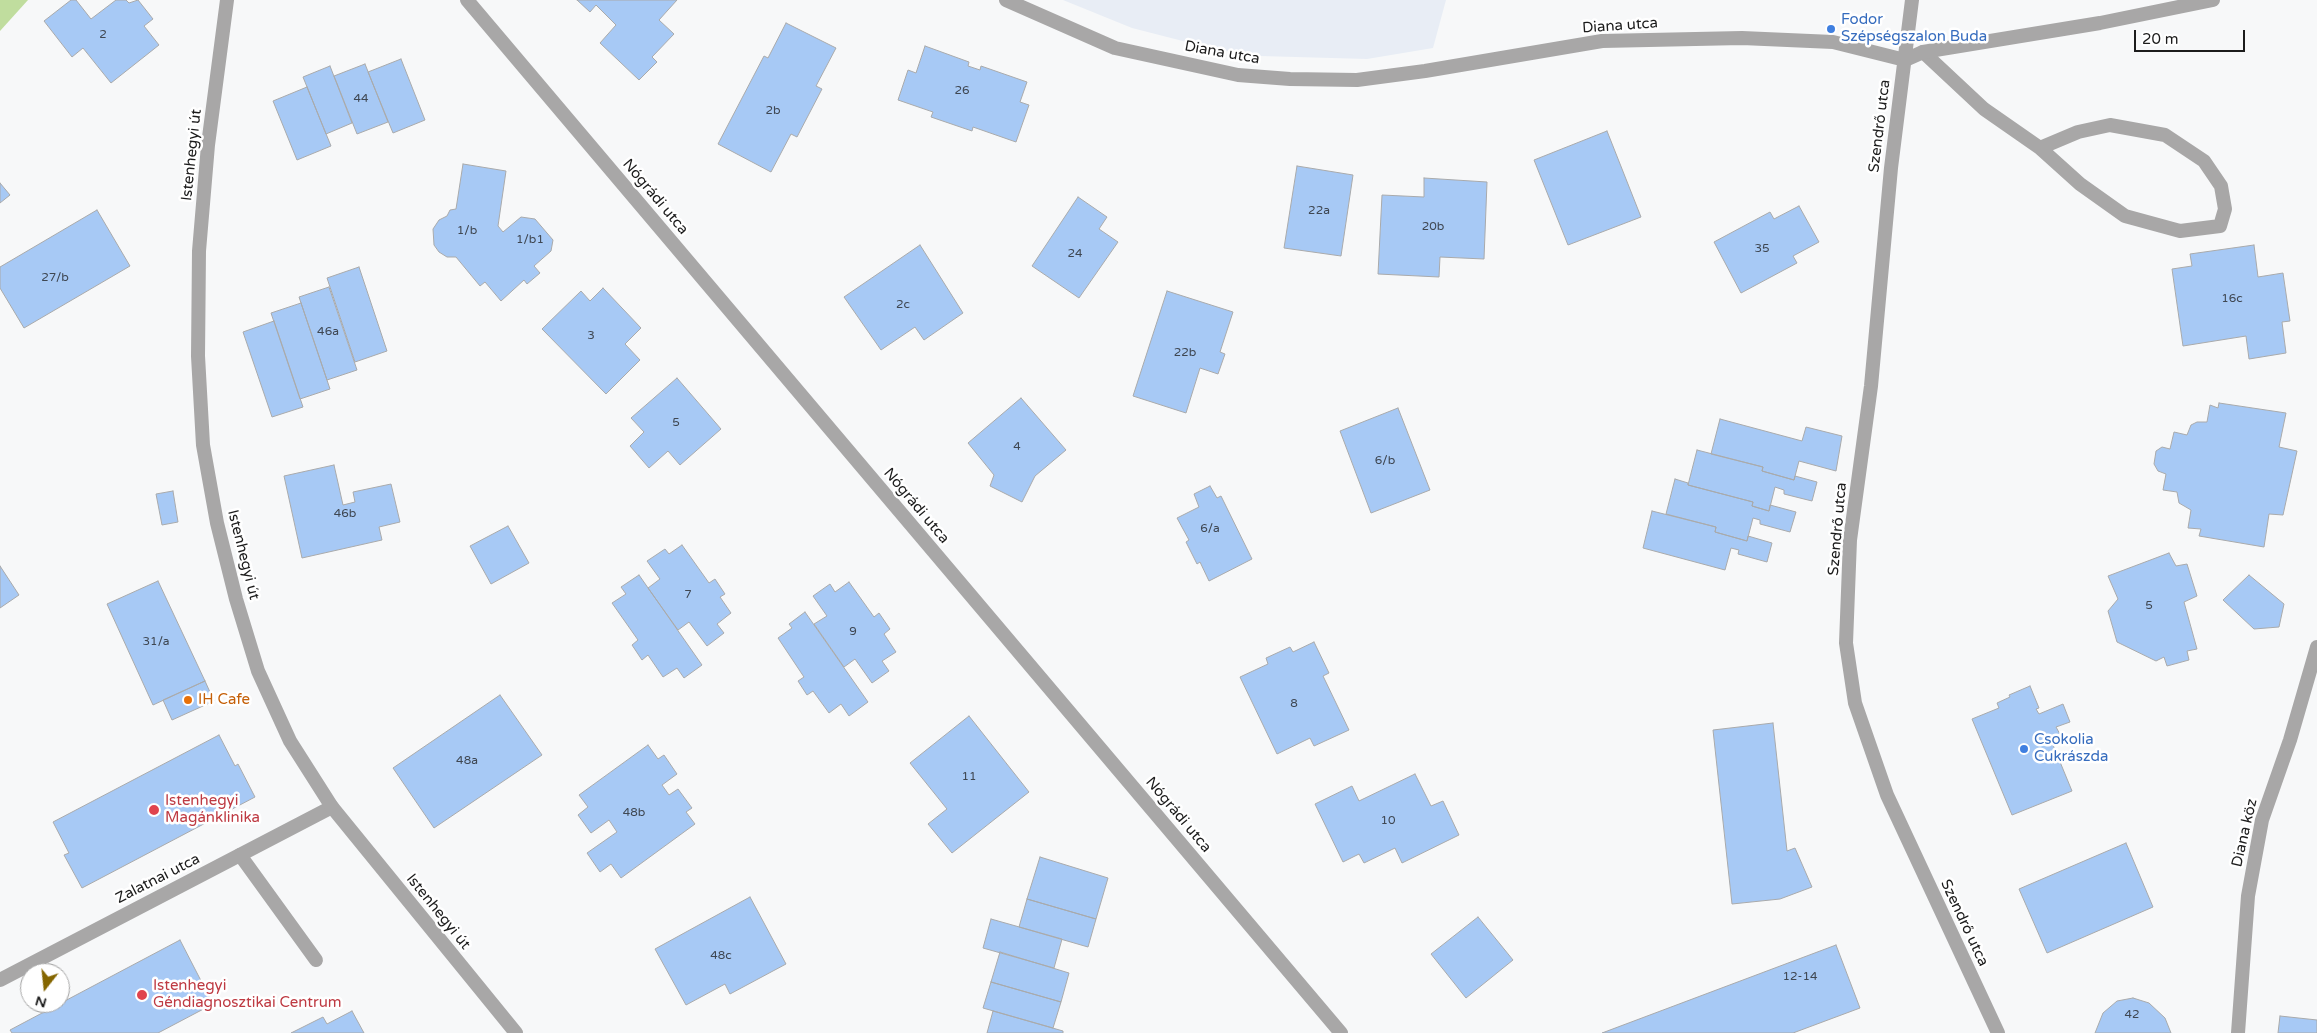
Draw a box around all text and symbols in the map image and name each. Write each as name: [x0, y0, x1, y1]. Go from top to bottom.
place label: Fodor Szépségszalon Buda: [1841, 11, 1987, 46]
street label: Diana utca: [1581, 14, 1659, 38]
scale bar: [2137, 20, 2248, 52]
marker: Fodor Szépségszalon Buda: [1825, 23, 1837, 35]
house number: 2: [99, 28, 107, 42]
text: 20 m: [2142, 30, 2179, 48]
street label: Diana utca: [1183, 38, 1261, 68]
street label: Szendrő utca: [1865, 78, 1895, 174]
house number: 26: [954, 84, 970, 98]
house number: 44: [353, 92, 369, 106]
house number: 2b: [765, 104, 781, 118]
street label: Istenhegyi út: [178, 108, 206, 202]
street label: Nógrádi utca: [618, 156, 692, 238]
house number: 22a: [1308, 204, 1330, 218]
house number: 20b: [1422, 220, 1444, 234]
house number: 1/b: [457, 224, 477, 238]
house number: 1/b1: [516, 233, 544, 247]
house number: 35: [1754, 242, 1770, 256]
house number: 24: [1067, 247, 1083, 261]
house number: 27/b: [41, 271, 69, 285]
house number: 16c: [2221, 292, 2243, 306]
house number: 2c: [896, 298, 910, 312]
house number: 46a: [317, 325, 339, 339]
house number: 3: [587, 329, 595, 343]
house number: 22b: [1174, 346, 1196, 360]
house number: 5: [672, 416, 680, 430]
house number: 4: [1013, 440, 1021, 454]
house number: 6/b: [1375, 454, 1395, 468]
street label: Nógrádi utca: [879, 465, 953, 547]
street label: Szendrő utca: [1825, 482, 1851, 576]
house number: 46b: [334, 507, 356, 521]
street label: Istenhegyi út: [223, 508, 263, 602]
house number: 6/a: [1200, 522, 1220, 536]
house number: 7: [684, 588, 692, 602]
house number: 5: [2145, 599, 2153, 613]
house number: 9: [849, 625, 857, 639]
house number: 31/a: [143, 635, 169, 649]
place label: IH Cafe: [198, 691, 250, 709]
marker: IH Cafe: [182, 694, 194, 706]
house number: 8: [1290, 697, 1298, 711]
place label: Csokolia Cukrászda: [2034, 731, 2108, 766]
marker: Csokolia Cukrászda: [2018, 743, 2030, 755]
house number: 48a: [456, 754, 478, 768]
house number: 11: [961, 770, 977, 784]
street label: Nógrádi utca: [1141, 774, 1215, 856]
place label: Istenhegyi Magánklinika: [165, 792, 260, 827]
street label: Diana köz: [2228, 797, 2262, 869]
marker: Istenhegyi Magánklinika: [147, 803, 161, 817]
house number: 48b: [623, 806, 645, 820]
house number: 10: [1380, 814, 1396, 828]
street label: Zalatnai utca: [113, 850, 203, 908]
street label: Istenhegyi út: [402, 871, 474, 953]
street label: Szendrő utca: [1936, 877, 1992, 969]
house number: 48c: [710, 949, 732, 963]
north arrow: [20, 963, 70, 1013]
house number: 12-14: [1782, 970, 1818, 984]
place label: Istenhegyi Géndiagnosztikai Centrum: [153, 977, 342, 1012]
marker: Istenhegyi Géndiagnosztikai Centrum: [135, 988, 149, 1002]
text: N: [33, 992, 49, 1012]
house number: 42: [2124, 1008, 2140, 1022]

